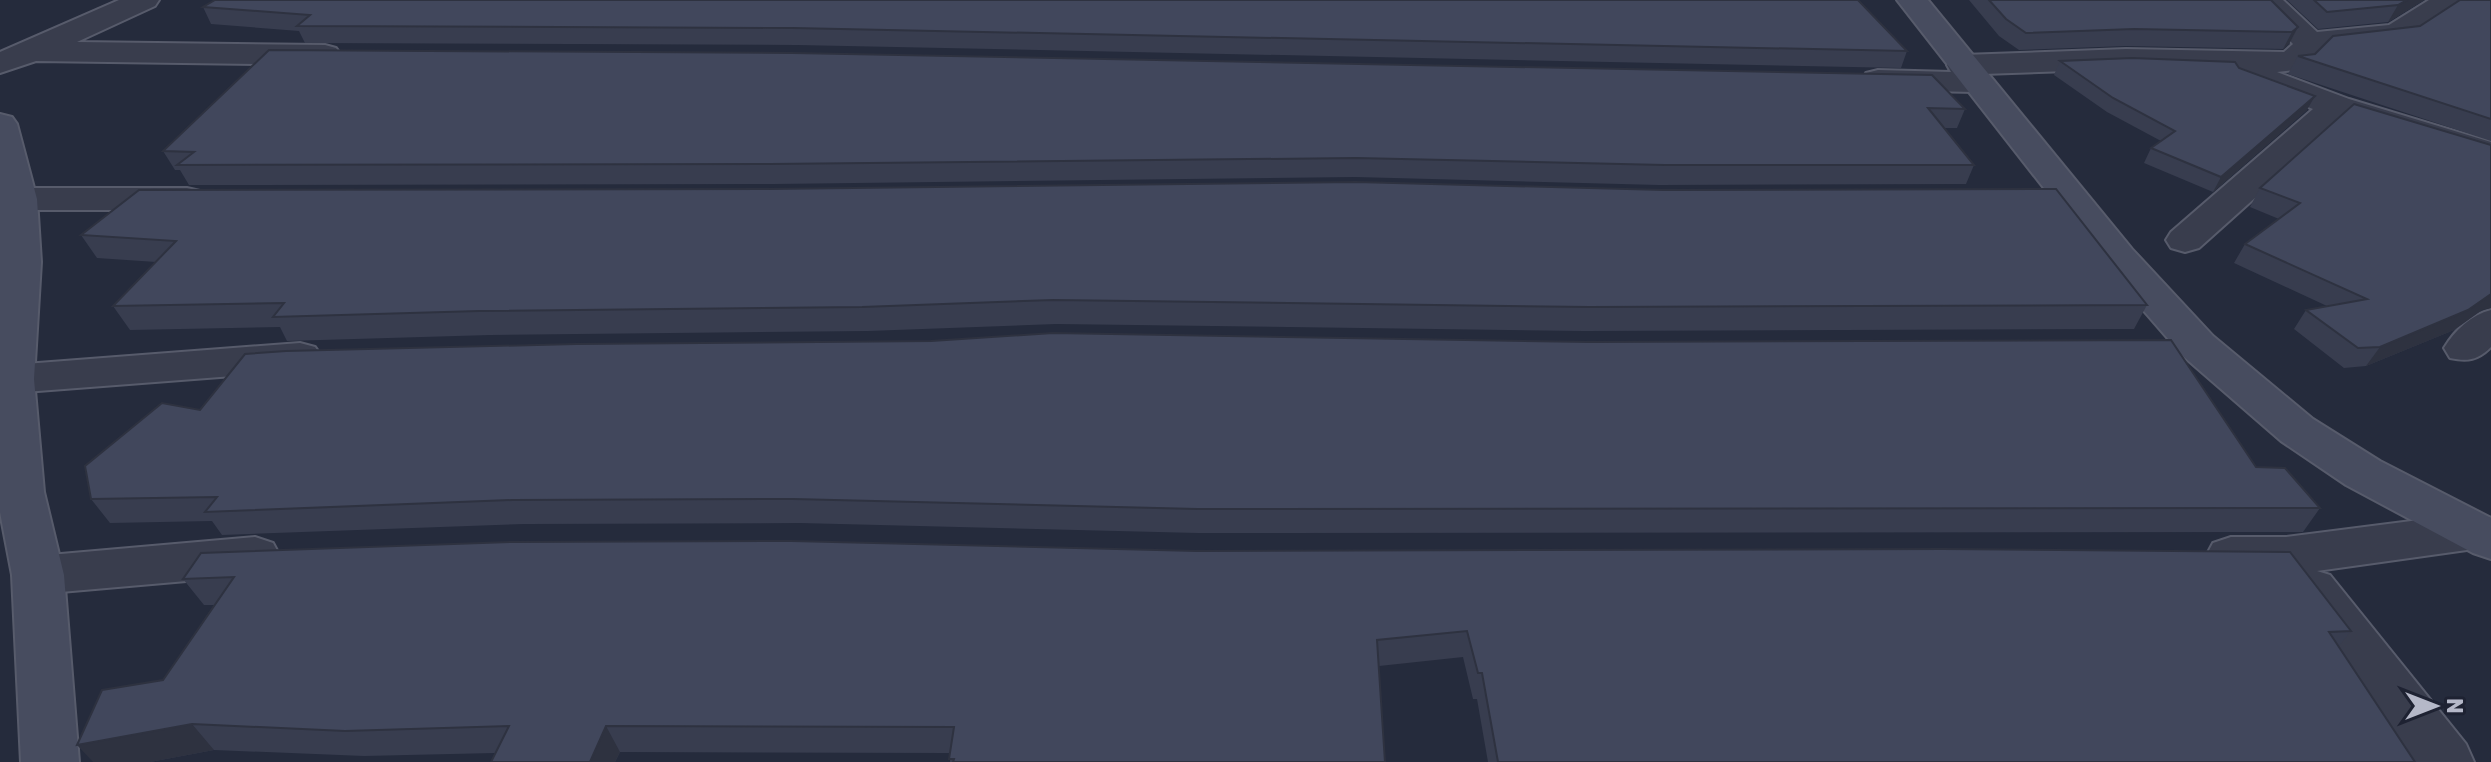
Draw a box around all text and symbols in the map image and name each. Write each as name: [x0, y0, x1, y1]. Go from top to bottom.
north arrow: [2395, 666, 2475, 746]
text: N: [2441, 698, 2468, 714]

